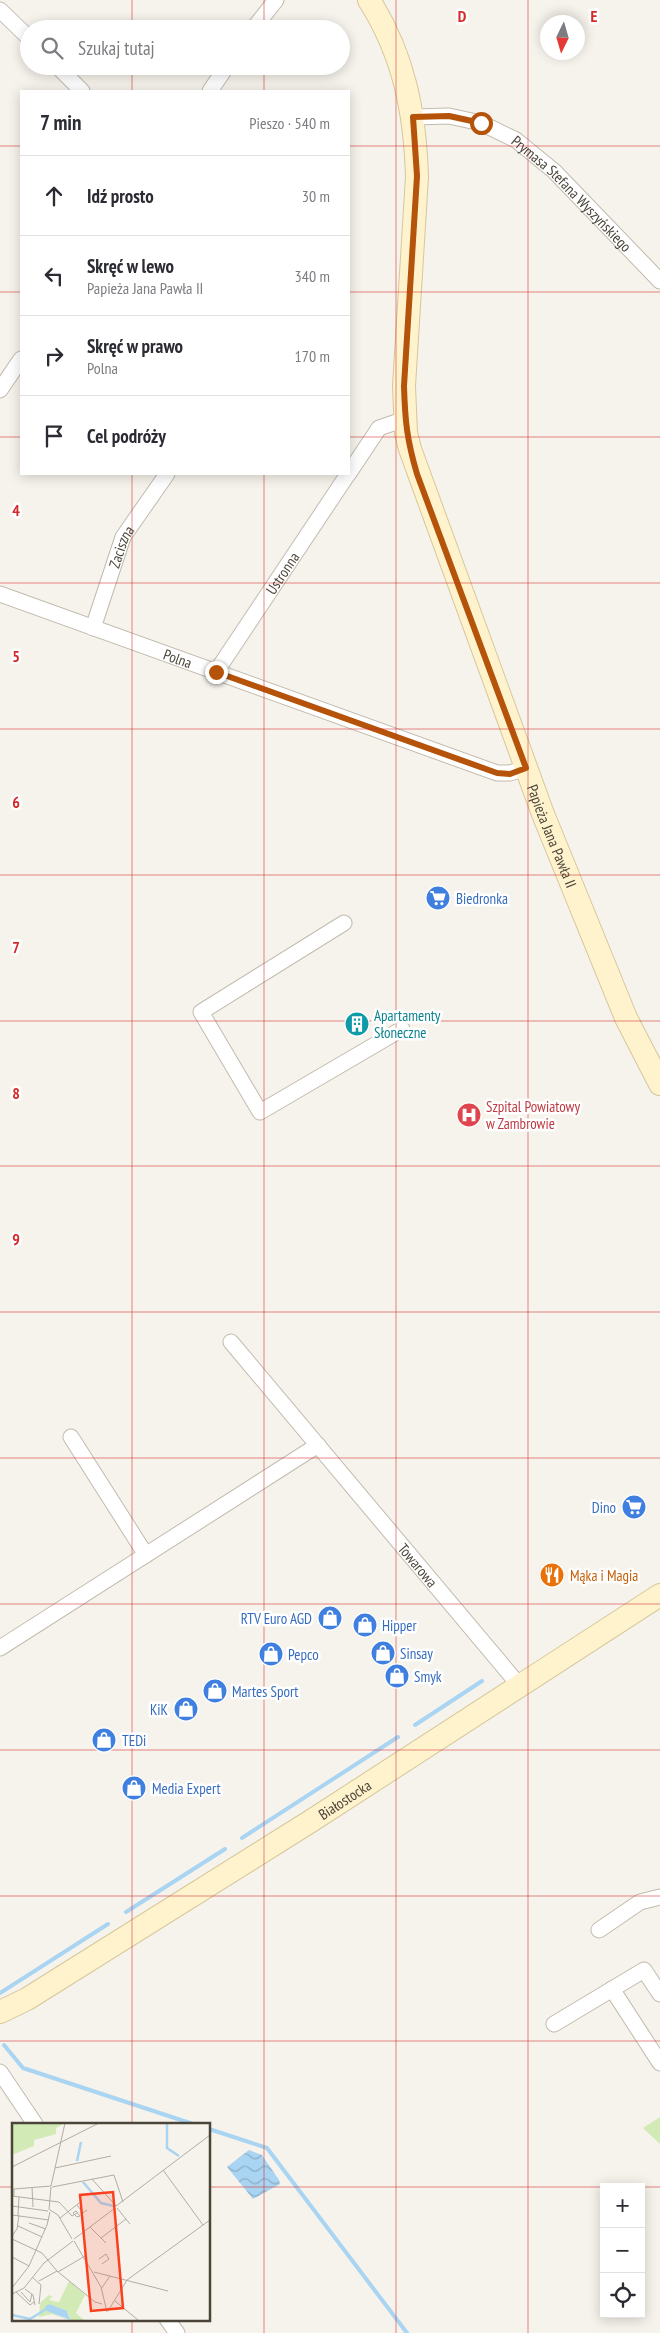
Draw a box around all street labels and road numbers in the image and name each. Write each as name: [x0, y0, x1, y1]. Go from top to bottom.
street label: Prymasa Stefana Wyszyńskiego: [508, 131, 636, 255]
street label: Zaciszna: [104, 522, 138, 570]
street label: Ustronna: [261, 548, 303, 598]
street label: Polna: [161, 644, 195, 672]
street label: Papieża Jana Pawła II: [524, 782, 581, 890]
street label: Towarowa: [394, 1539, 442, 1591]
street label: Białostocka: [314, 1775, 374, 1823]

